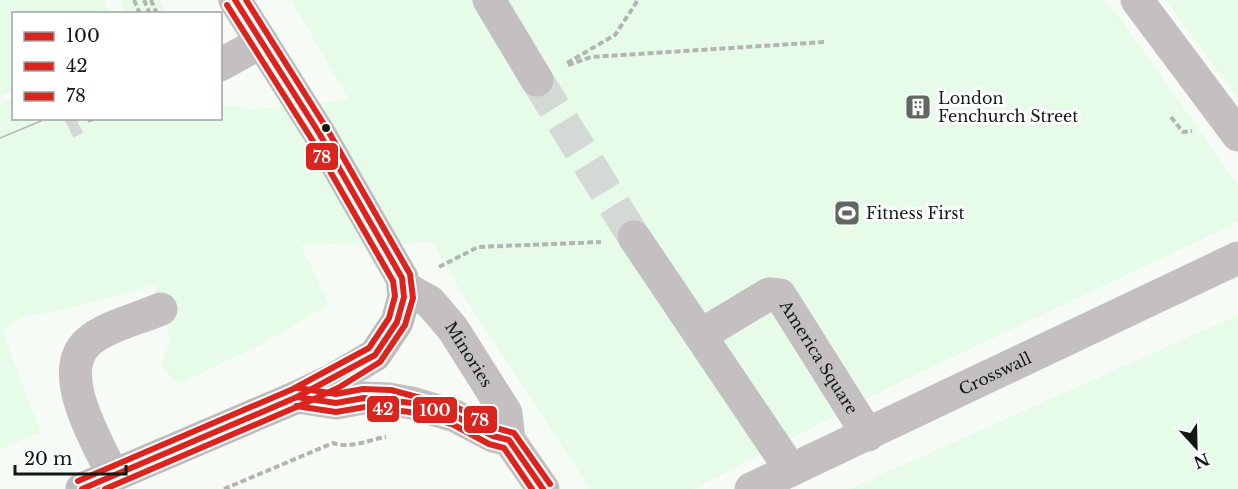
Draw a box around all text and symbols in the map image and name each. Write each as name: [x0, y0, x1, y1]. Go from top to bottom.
legend: [12, 12, 222, 120]
text: 100: [66, 25, 100, 47]
text: 42: [66, 55, 88, 77]
text: 78: [66, 85, 86, 107]
place label: London Fenchurch Street: [938, 88, 1078, 126]
building icon: London Fenchurch Street: [903, 92, 933, 122]
unlabelled marker: [320, 122, 332, 134]
line badge: 78: [305, 142, 339, 171]
text: 78: [313, 147, 331, 167]
sports icon: Fitness First: [832, 198, 862, 228]
place label: Fitness First: [866, 203, 965, 223]
street label: America Square: [775, 296, 862, 418]
street label: Minories: [441, 318, 497, 391]
street label: Crosswall: [955, 348, 1034, 399]
line badge: 42: [366, 395, 400, 423]
line badge: 100: [412, 396, 458, 424]
text: 42: [372, 399, 394, 419]
text: 100: [419, 400, 451, 420]
line badge: 78: [463, 405, 498, 434]
text: 78: [471, 410, 489, 430]
north arrow: [1166, 417, 1226, 477]
scale bar: [15, 438, 126, 476]
text: 20 m: [24, 448, 72, 470]
text: N: [1191, 449, 1212, 473]

